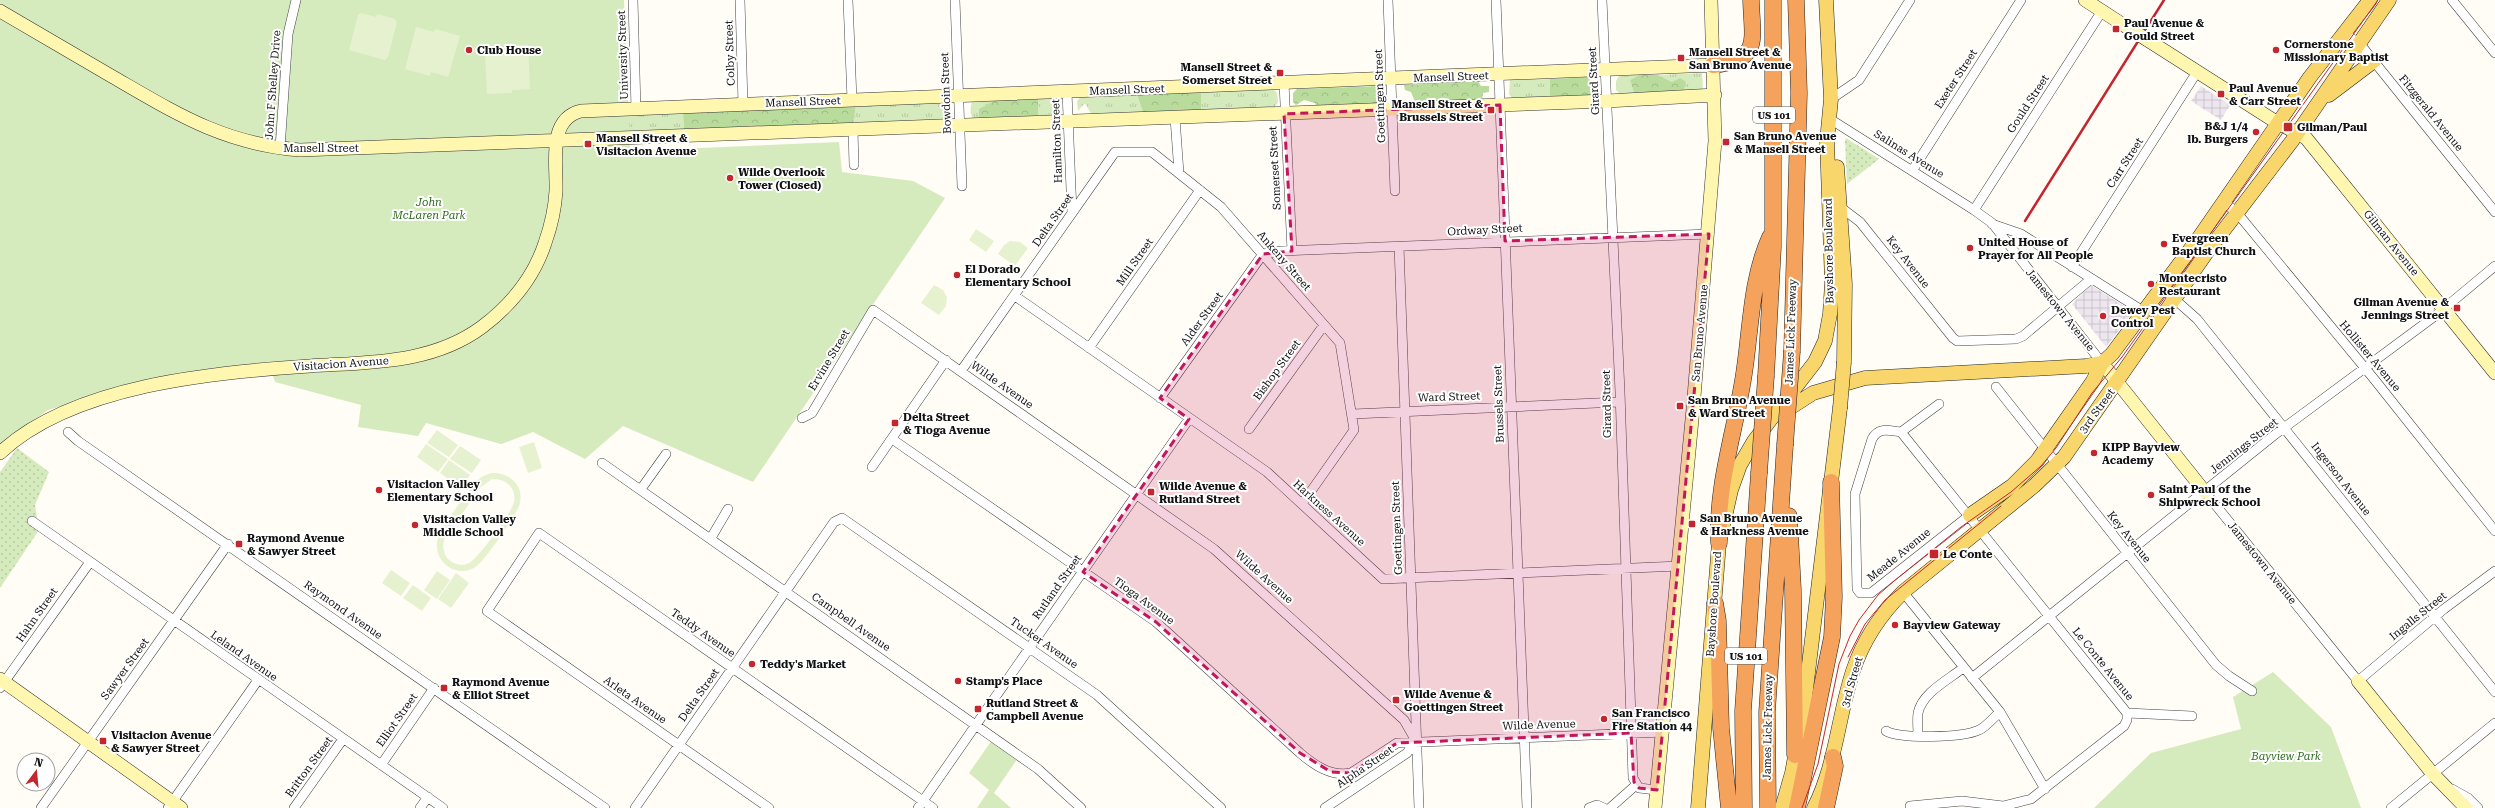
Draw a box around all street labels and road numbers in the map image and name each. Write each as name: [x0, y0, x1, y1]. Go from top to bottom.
street label: University Street: [615, 10, 631, 100]
street label: Colby Street: [722, 20, 738, 86]
street label: John F Shelley Drive: [263, 30, 283, 140]
street label: Girard Street: [1586, 47, 1602, 115]
street label: Exeter Street: [1932, 47, 1980, 111]
street label: Goettingen Street: [1372, 49, 1388, 143]
street label: Bowdoin Street: [938, 52, 954, 134]
street label: Mansell Street: [1413, 69, 1489, 85]
street label: Gould Street: [2004, 72, 2052, 136]
street label: Fitzgerald Avenue: [2396, 72, 2466, 154]
street label: Mansell Street: [1089, 82, 1165, 98]
street label: Mansell Street: [765, 94, 841, 110]
street label: Hamilton Street: [1049, 99, 1065, 183]
road number: US 101: [1753, 107, 1795, 123]
street label: Somerset Street: [1266, 126, 1284, 210]
street label: Salinas Avenue: [1872, 127, 1946, 181]
street label: Carr Street: [2104, 135, 2146, 191]
street label: Mansell Street: [283, 142, 359, 155]
street label: Delta Street: [1030, 191, 1076, 249]
street label: Bayshore Boulevard: [1822, 198, 1836, 304]
street label: Gilman Avenue: [2361, 208, 2421, 278]
street label: Ordway Street: [1447, 222, 1523, 238]
street label: Ankeny Street: [1254, 228, 1314, 294]
street label: Key Avenue: [1884, 233, 1932, 291]
street label: Mill Street: [1114, 236, 1156, 288]
street label: Jamestown Avenue: [2023, 266, 2097, 354]
street label: James Lick Freeway: [1783, 278, 1799, 385]
street label: San Bruno Avenue: [1689, 284, 1711, 382]
street label: Alder Street: [1178, 290, 1226, 348]
street label: Hollister Avenue: [2337, 318, 2403, 394]
street label: Ervine Street: [806, 327, 852, 393]
street label: Bishop Street: [1251, 337, 1303, 403]
street label: Visitacion Avenue: [293, 354, 389, 374]
street label: Wilde Avenue: [968, 359, 1036, 411]
street label: Brussels Street: [1491, 365, 1507, 443]
street label: Girard Street: [1600, 370, 1614, 438]
street label: 3rd Street: [2076, 386, 2118, 436]
street label: Ward Street: [1418, 389, 1480, 405]
street label: Jennings Street: [2207, 415, 2281, 477]
street label: Ingerson Avenue: [2308, 440, 2374, 518]
street label: Harkness Avenue: [1290, 477, 1368, 549]
street label: Goettingen Street: [1389, 481, 1405, 575]
street label: Key Avenue: [2104, 509, 2154, 565]
street label: Jamestown Avenue: [2225, 519, 2299, 607]
street label: Meade Avenue: [1865, 526, 1933, 584]
street label: Wilde Avenue: [1232, 548, 1296, 606]
street label: Bayshore Boulevard: [1704, 551, 1724, 657]
street label: Rutland Street: [1030, 552, 1084, 622]
street label: Tioga Avenue: [1111, 575, 1177, 627]
street label: Raymond Avenue: [301, 578, 385, 642]
street label: Hahn Street: [13, 585, 61, 645]
street label: Ingalls Street: [2387, 589, 2449, 643]
street label: Campbell Avenue: [809, 590, 893, 654]
street label: Teddy Avenue: [668, 606, 738, 660]
street label: Tucker Avenue: [1008, 615, 1080, 671]
street label: Le Conte Avenue: [2070, 625, 2136, 703]
street label: Leland Avenue: [208, 628, 280, 684]
street label: Sawyer Street: [98, 636, 152, 702]
road number: US 101: [1725, 648, 1767, 664]
street label: 3rd Street: [1839, 655, 1865, 709]
street label: Delta Street: [676, 666, 722, 724]
street label: Arleta Avenue: [601, 673, 669, 727]
street label: James Lick Freeway: [1761, 673, 1775, 780]
street label: Elliot Street: [374, 691, 420, 749]
street label: Wilde Avenue: [1502, 717, 1576, 733]
street label: Britton Street: [283, 734, 335, 800]
street label: Alpha Street: [1334, 743, 1396, 791]

